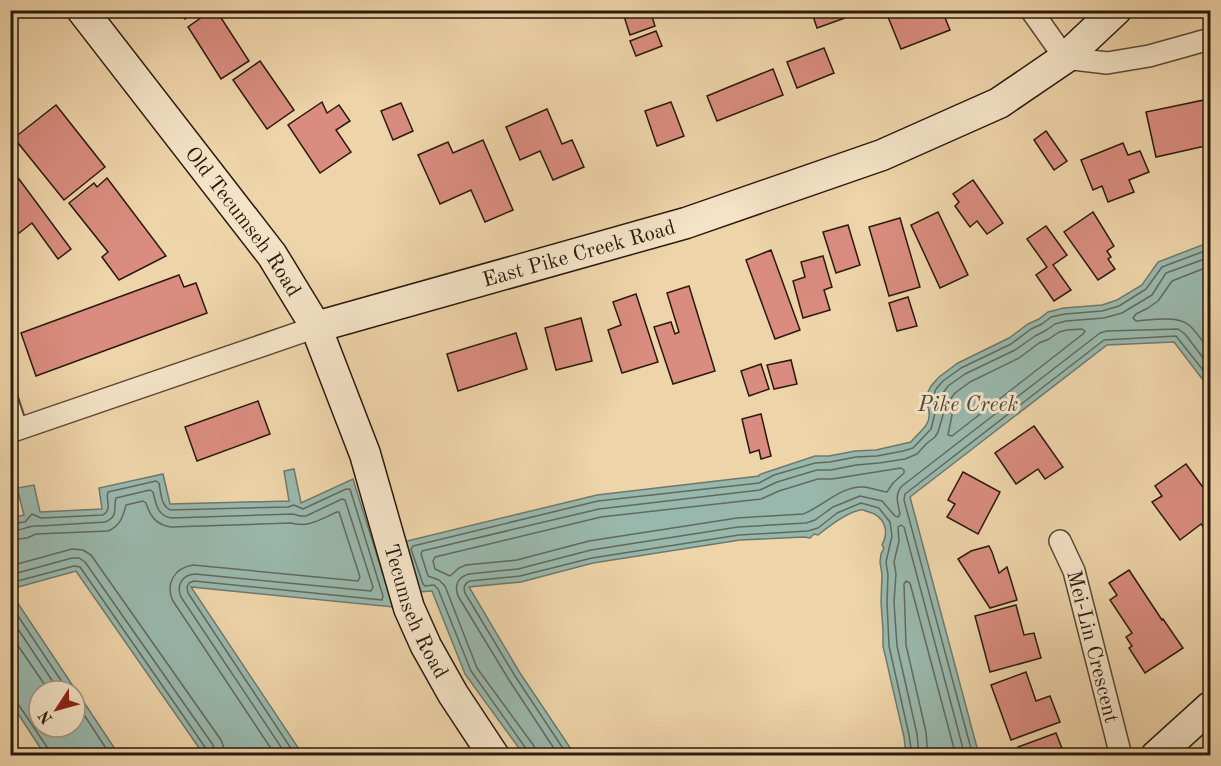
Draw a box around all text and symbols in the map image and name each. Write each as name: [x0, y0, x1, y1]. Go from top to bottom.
street label: Old Tecumseh Road: [180, 143, 304, 301]
street label: East Pike Creek Road: [480, 217, 678, 292]
water label: Pike Creek: [917, 394, 1019, 416]
street label: Tecumseh Road: [379, 542, 451, 683]
street label: Mei-Lin Crescent: [1062, 568, 1121, 725]
north arrow: [27, 679, 87, 739]
text: N: [36, 706, 57, 726]

